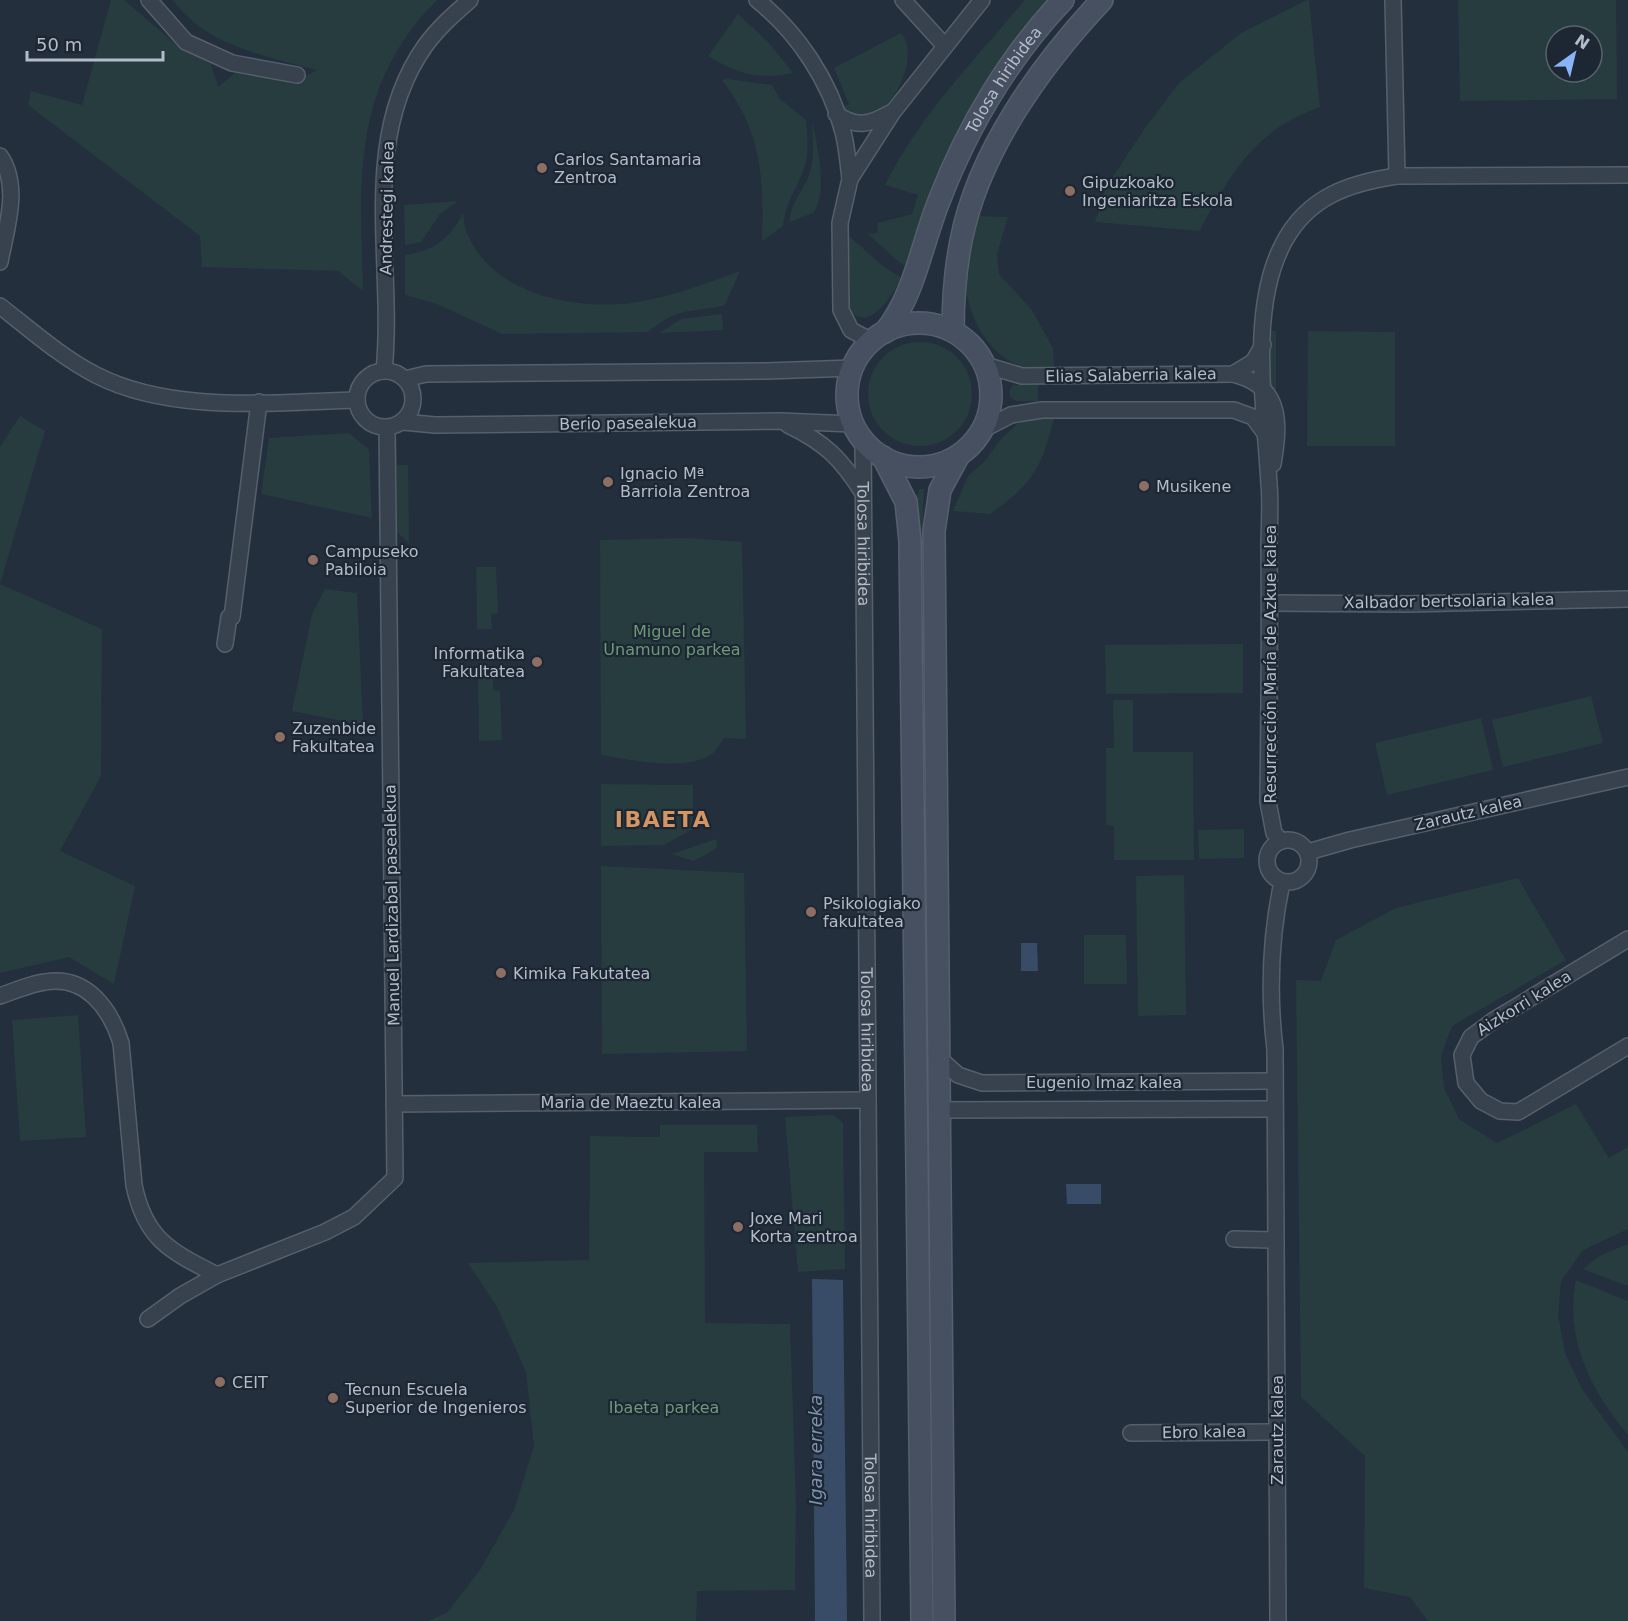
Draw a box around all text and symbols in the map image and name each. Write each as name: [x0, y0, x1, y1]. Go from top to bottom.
street label: Tolosa hiribidea: [961, 22, 1045, 138]
scale bar: [27, 24, 164, 62]
north arrow: [1544, 24, 1604, 84]
text: N: [1571, 30, 1593, 54]
text: 50 m: [36, 34, 82, 55]
street label: Andrestegi kalea: [376, 141, 398, 275]
place label: Carlos Santamaria Zentroa: [554, 150, 702, 187]
marker: Carlos Santamaria Zentroa: [535, 161, 549, 175]
place label: Gipuzkoako Ingeniaritza Eskola: [1082, 173, 1233, 210]
marker: Gipuzkoako Ingeniaritza Eskola: [1063, 184, 1077, 198]
street label: Elias Salaberria kalea: [1045, 364, 1217, 386]
street label: Berio pasealekua: [559, 412, 697, 434]
place label: Ignacio Mª Barriola Zentroa: [620, 464, 750, 501]
marker: Ignacio Mª Barriola Zentroa: [601, 475, 615, 489]
place label: Musikene: [1156, 477, 1231, 496]
marker: Musikene: [1137, 479, 1151, 493]
street label: Tolosa hiribidea: [854, 481, 874, 606]
street label: Resurrección María de Azkue kalea: [1261, 525, 1280, 803]
place label: Campuseko Pabiloia: [325, 542, 419, 579]
marker: Campuseko Pabiloia: [306, 553, 320, 567]
street label: Xalbador bertsolaria kalea: [1343, 590, 1555, 612]
park label: Miguel de Unamuno parkea: [603, 622, 741, 659]
place label: Informatika Fakultatea: [434, 644, 525, 681]
marker: Informatika Fakultatea: [530, 655, 544, 669]
place label: Zuzenbide Fakultatea: [292, 719, 376, 756]
marker: Zuzenbide Fakultatea: [273, 730, 287, 744]
street label: Manuel Lardizabal pasealekua: [380, 784, 404, 1026]
street label: Zarautz kalea: [1412, 791, 1524, 835]
district label: IBAETA: [615, 807, 711, 832]
place label: Psikologiako fakultatea: [823, 894, 921, 931]
marker: Psikologiako fakultatea: [804, 905, 818, 919]
place label: Kimika Fakutatea: [513, 964, 650, 983]
marker: Kimika Fakutatea: [494, 966, 508, 980]
street label: Aizkorri kalea: [1473, 966, 1575, 1040]
street label: Tolosa hiribidea: [858, 967, 877, 1092]
street label: Eugenio Imaz kalea: [1026, 1073, 1182, 1092]
street label: Maria de Maeztu kalea: [541, 1093, 721, 1112]
place label: Joxe Mari Korta zentroa: [749, 1209, 858, 1246]
marker: Joxe Mari Korta zentroa: [731, 1220, 745, 1234]
place label: CEIT: [232, 1373, 268, 1392]
marker: CEIT: [213, 1375, 227, 1389]
street label: Zarautz kalea: [1268, 1375, 1287, 1485]
place label: Tecnun Escuela Superior de Ingenieros: [344, 1380, 527, 1417]
marker: Tecnun Escuela Superior de Ingenieros: [326, 1391, 340, 1405]
water label: Igara erreka: [805, 1395, 826, 1505]
park label: Ibaeta parkea: [609, 1398, 719, 1417]
street label: Ebro kalea: [1162, 1422, 1246, 1442]
street label: Tolosa hiribidea: [861, 1453, 881, 1578]

